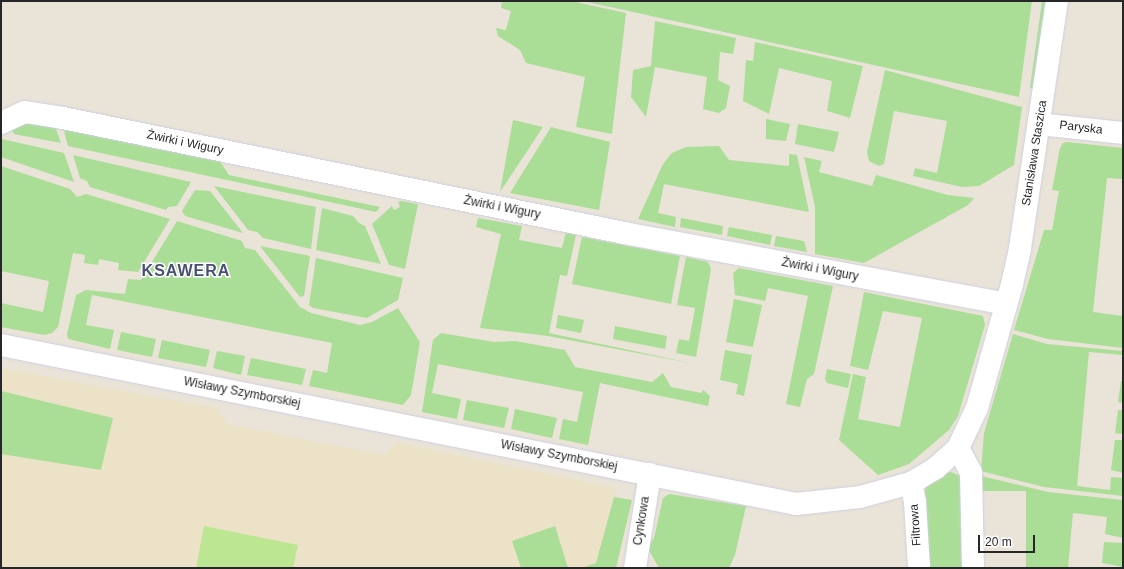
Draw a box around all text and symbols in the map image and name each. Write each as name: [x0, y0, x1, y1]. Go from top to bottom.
street label: Stanisława Staszica: [1020, 99, 1050, 207]
street label: Paryska: [1059, 118, 1103, 138]
street label: Żwirki i Wigury: [145, 128, 225, 158]
street label: Żwirki i Wigury: [462, 193, 542, 223]
street label: Żwirki i Wigury: [780, 255, 860, 285]
district label: KSAWERA: [142, 261, 230, 281]
street label: Wisławy Szymborskiej: [182, 375, 302, 411]
street label: Wisławy Szymborskiej: [499, 438, 619, 474]
street label: Cynkowa: [631, 496, 653, 546]
street label: Filtrowa: [907, 504, 925, 546]
scale bar: [980, 527, 1037, 553]
text: 20 m: [985, 535, 1012, 549]

